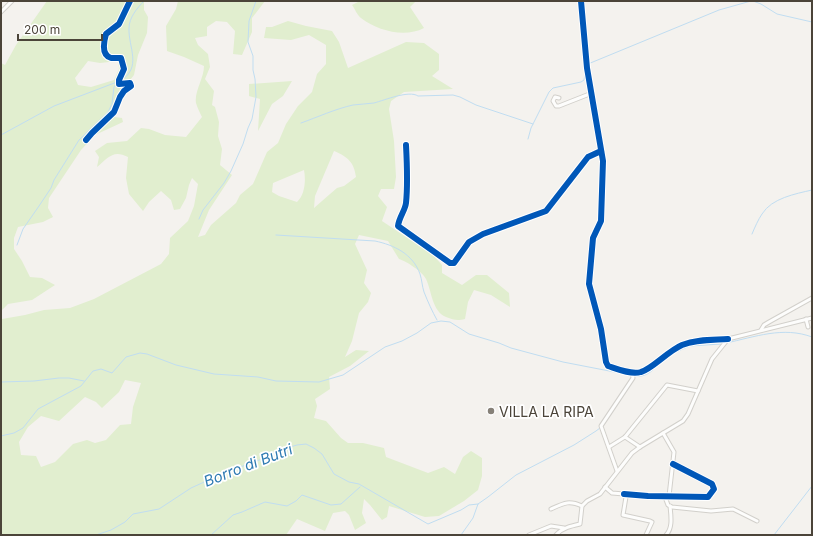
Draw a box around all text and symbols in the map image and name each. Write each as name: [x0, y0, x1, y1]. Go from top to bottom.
scale bar: [18, 16, 102, 42]
text: 200 m: [24, 22, 60, 37]
place label: VILLA LA RIPA: [499, 403, 594, 420]
marker: VILLA LA RIPA: [486, 406, 496, 416]
water label: Borro di Butri: [201, 439, 295, 491]

